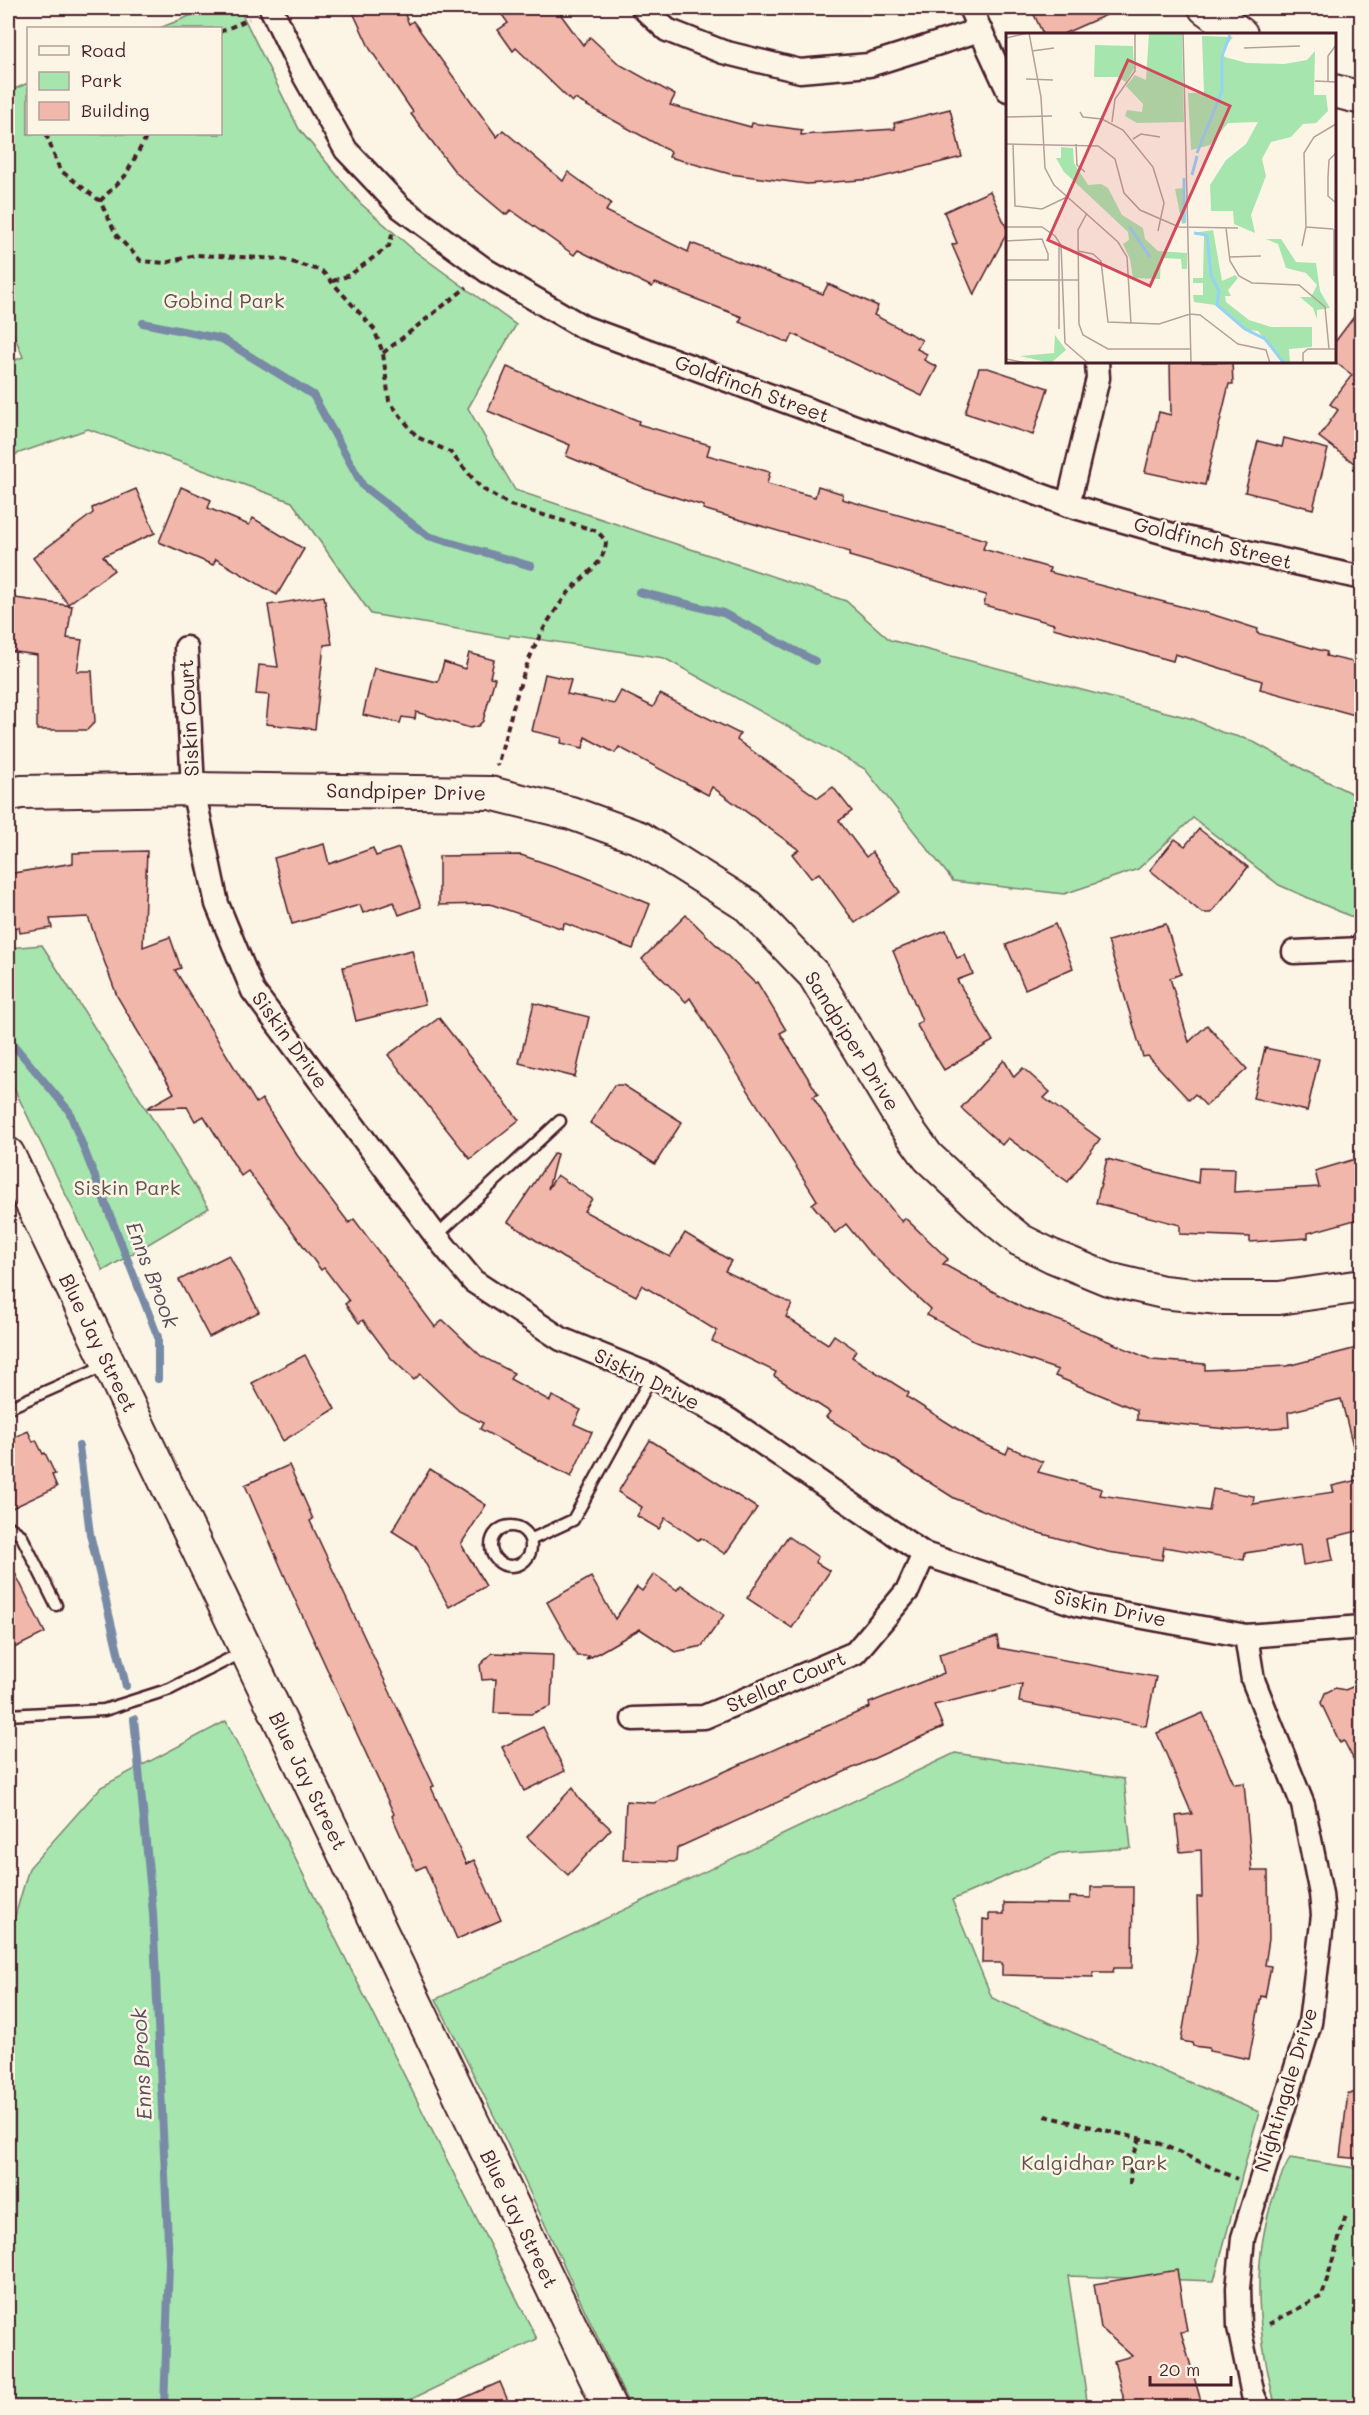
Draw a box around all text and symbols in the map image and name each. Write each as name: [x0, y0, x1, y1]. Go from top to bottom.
legend: [27, 27, 222, 135]
inset map: [1006, 33, 1336, 363]
text: Road: [81, 38, 126, 62]
text: Park: [81, 68, 122, 92]
text: Building: [81, 98, 149, 122]
park label: Gobind Park: [163, 287, 285, 313]
street label: Goldfinch Street: [672, 348, 833, 428]
street label: Goldfinch Street: [1131, 510, 1295, 574]
street label: Siskin Court: [172, 659, 204, 777]
street label: Sandpiper Drive: [326, 777, 486, 805]
street label: Sandpiper Drive: [799, 966, 906, 1115]
street label: Siskin Drive: [247, 986, 335, 1093]
park label: Siskin Park: [74, 1174, 180, 1200]
water label: Enns Brook: [121, 1217, 186, 1332]
street label: Blue Jay Street: [54, 1269, 144, 1416]
street label: Siskin Drive: [590, 1341, 704, 1415]
street label: Siskin Drive: [1052, 1582, 1169, 1632]
street label: Stellar Court: [722, 1644, 849, 1718]
street label: Blue Jay Street: [264, 1707, 354, 1854]
street label: Nightingale Drive: [1248, 2004, 1322, 2175]
water label: Enns Brook: [124, 2007, 157, 2121]
street label: Blue Jay Street: [475, 2145, 565, 2292]
park label: Kalgidhar Park: [1021, 2149, 1167, 2175]
scale bar: [1150, 2349, 1231, 2387]
text: 20 m: [1159, 2357, 1200, 2381]

